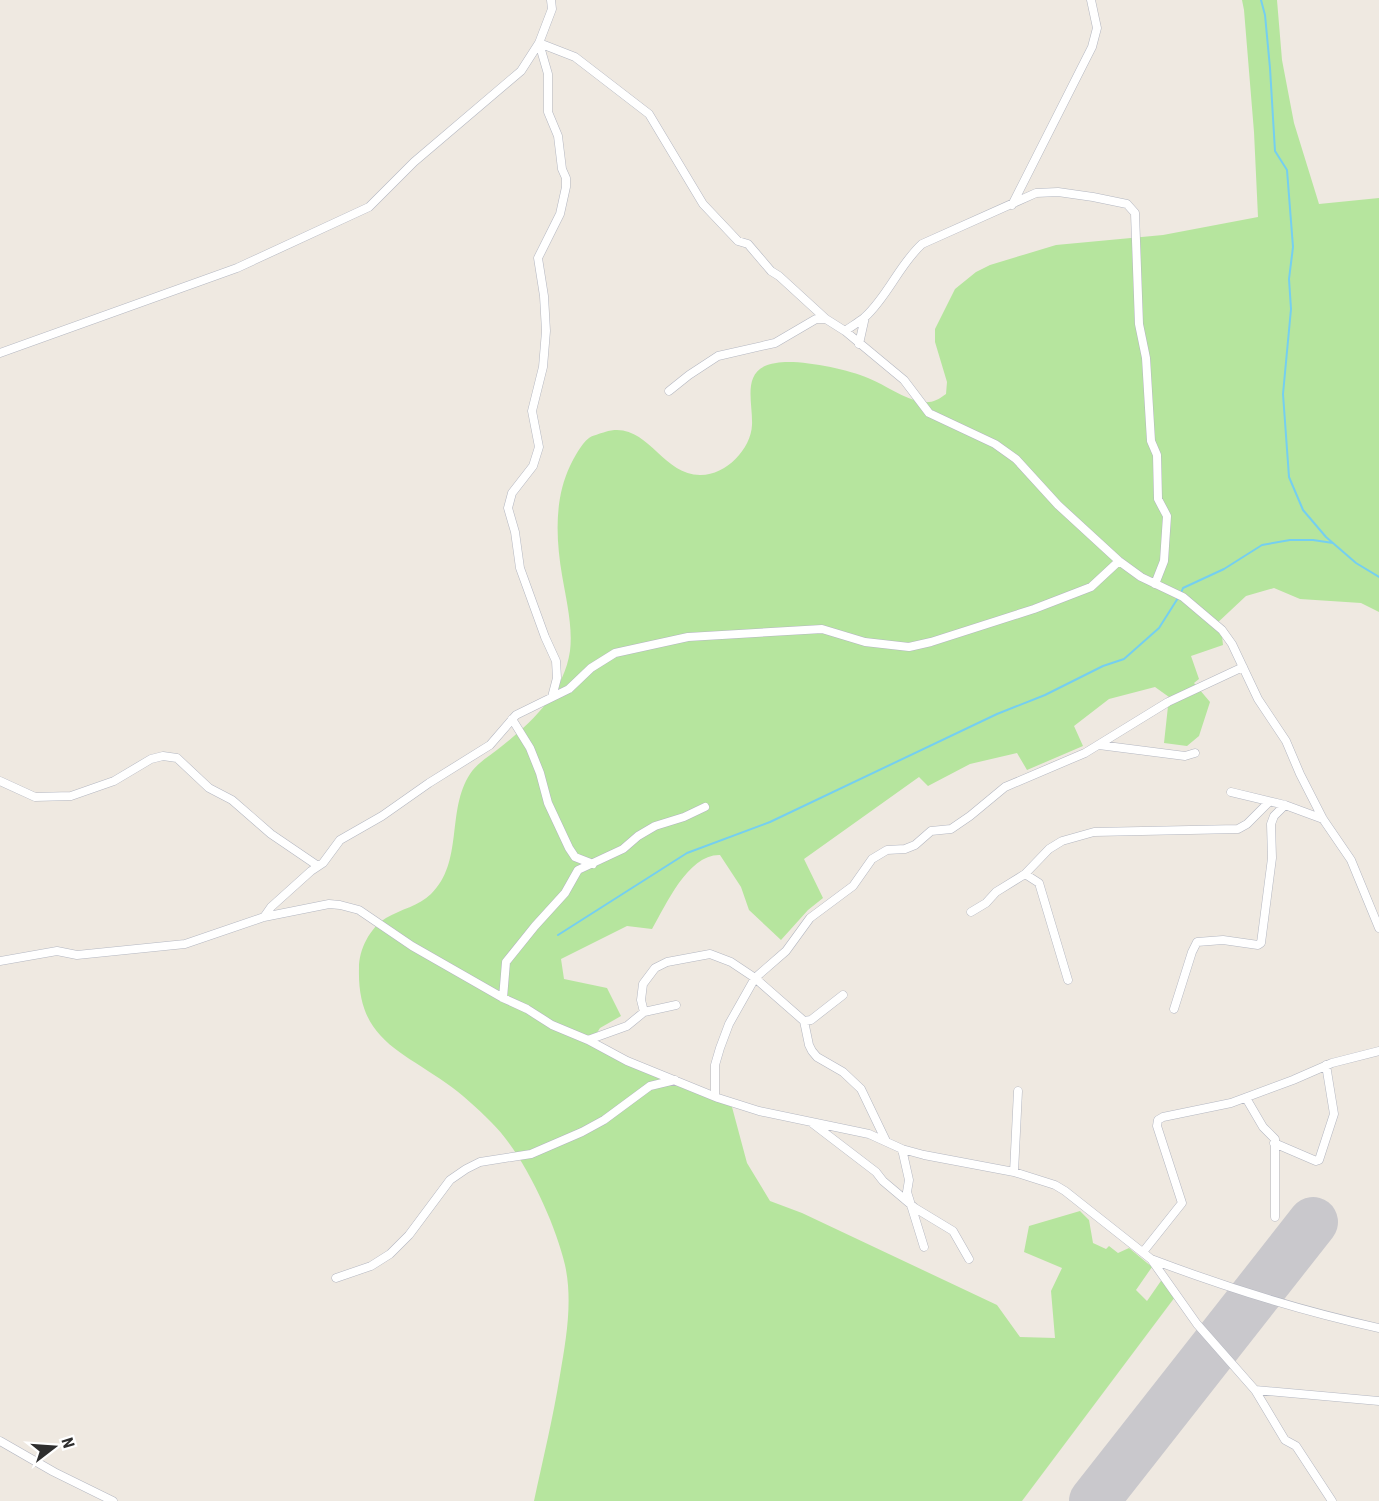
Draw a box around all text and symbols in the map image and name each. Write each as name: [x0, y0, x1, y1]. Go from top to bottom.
north arrow: [24, 1417, 84, 1477]
text: N: [57, 1435, 78, 1450]

